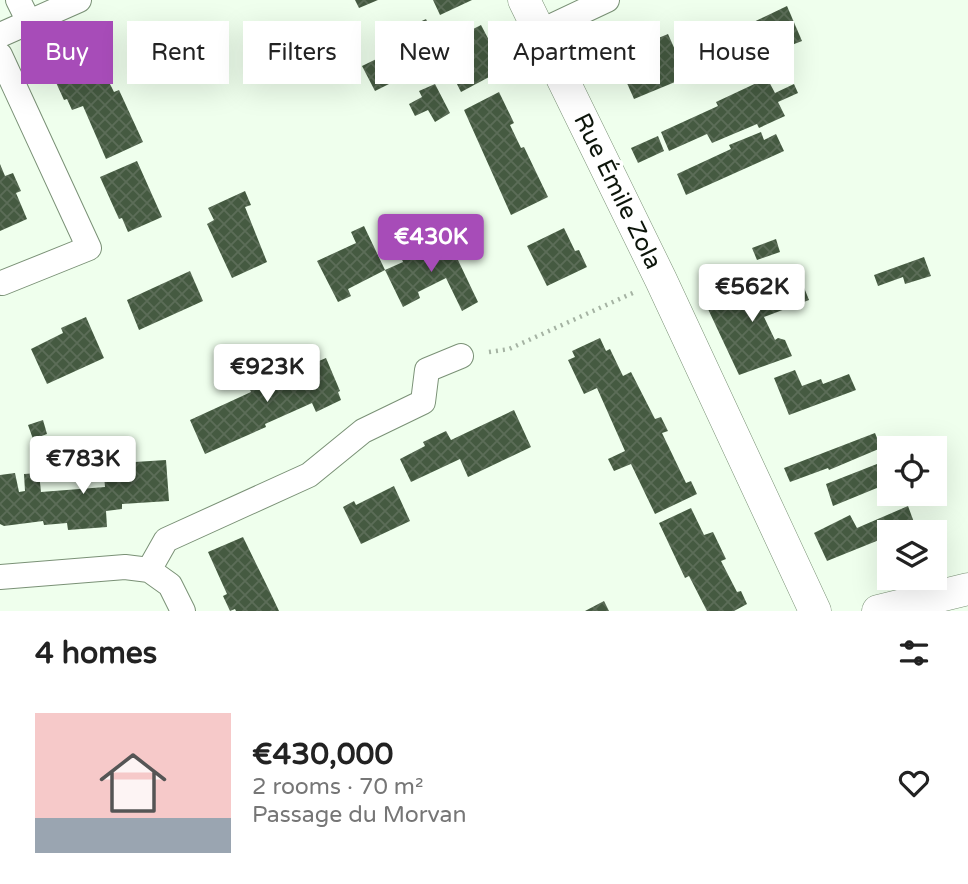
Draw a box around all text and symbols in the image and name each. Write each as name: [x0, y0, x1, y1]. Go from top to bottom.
chip: Buy: [21, 21, 113, 84]
chip: Rent: [127, 21, 229, 84]
chip: Filters: [243, 21, 361, 84]
chip: New: [375, 21, 474, 84]
chip: Apartment: [488, 21, 660, 84]
chip: House: [674, 21, 794, 84]
street label: Rue Émile Zola: [567, 108, 669, 274]
pin: €430K: [382, 215, 480, 274]
text: €430K: [394, 223, 468, 251]
pin: €562K: [703, 264, 801, 324]
text: €562K: [715, 273, 789, 301]
pin: €923K: [218, 344, 316, 404]
text: €923K: [230, 353, 304, 381]
pin: €783K: [34, 436, 132, 496]
map controls: [877, 436, 947, 590]
button: locate: [877, 436, 947, 506]
text: €783K: [46, 445, 120, 473]
button: layers: [877, 520, 947, 590]
icon: filters: [895, 634, 933, 672]
text: 4 homes: [35, 635, 157, 672]
text: €430,000: [252, 736, 393, 773]
icon: home: [91, 741, 175, 825]
icon: heart: [895, 764, 933, 802]
text: 2 rooms · 70 m²: [252, 773, 423, 801]
text: Passage du Morvan: [252, 801, 466, 829]

